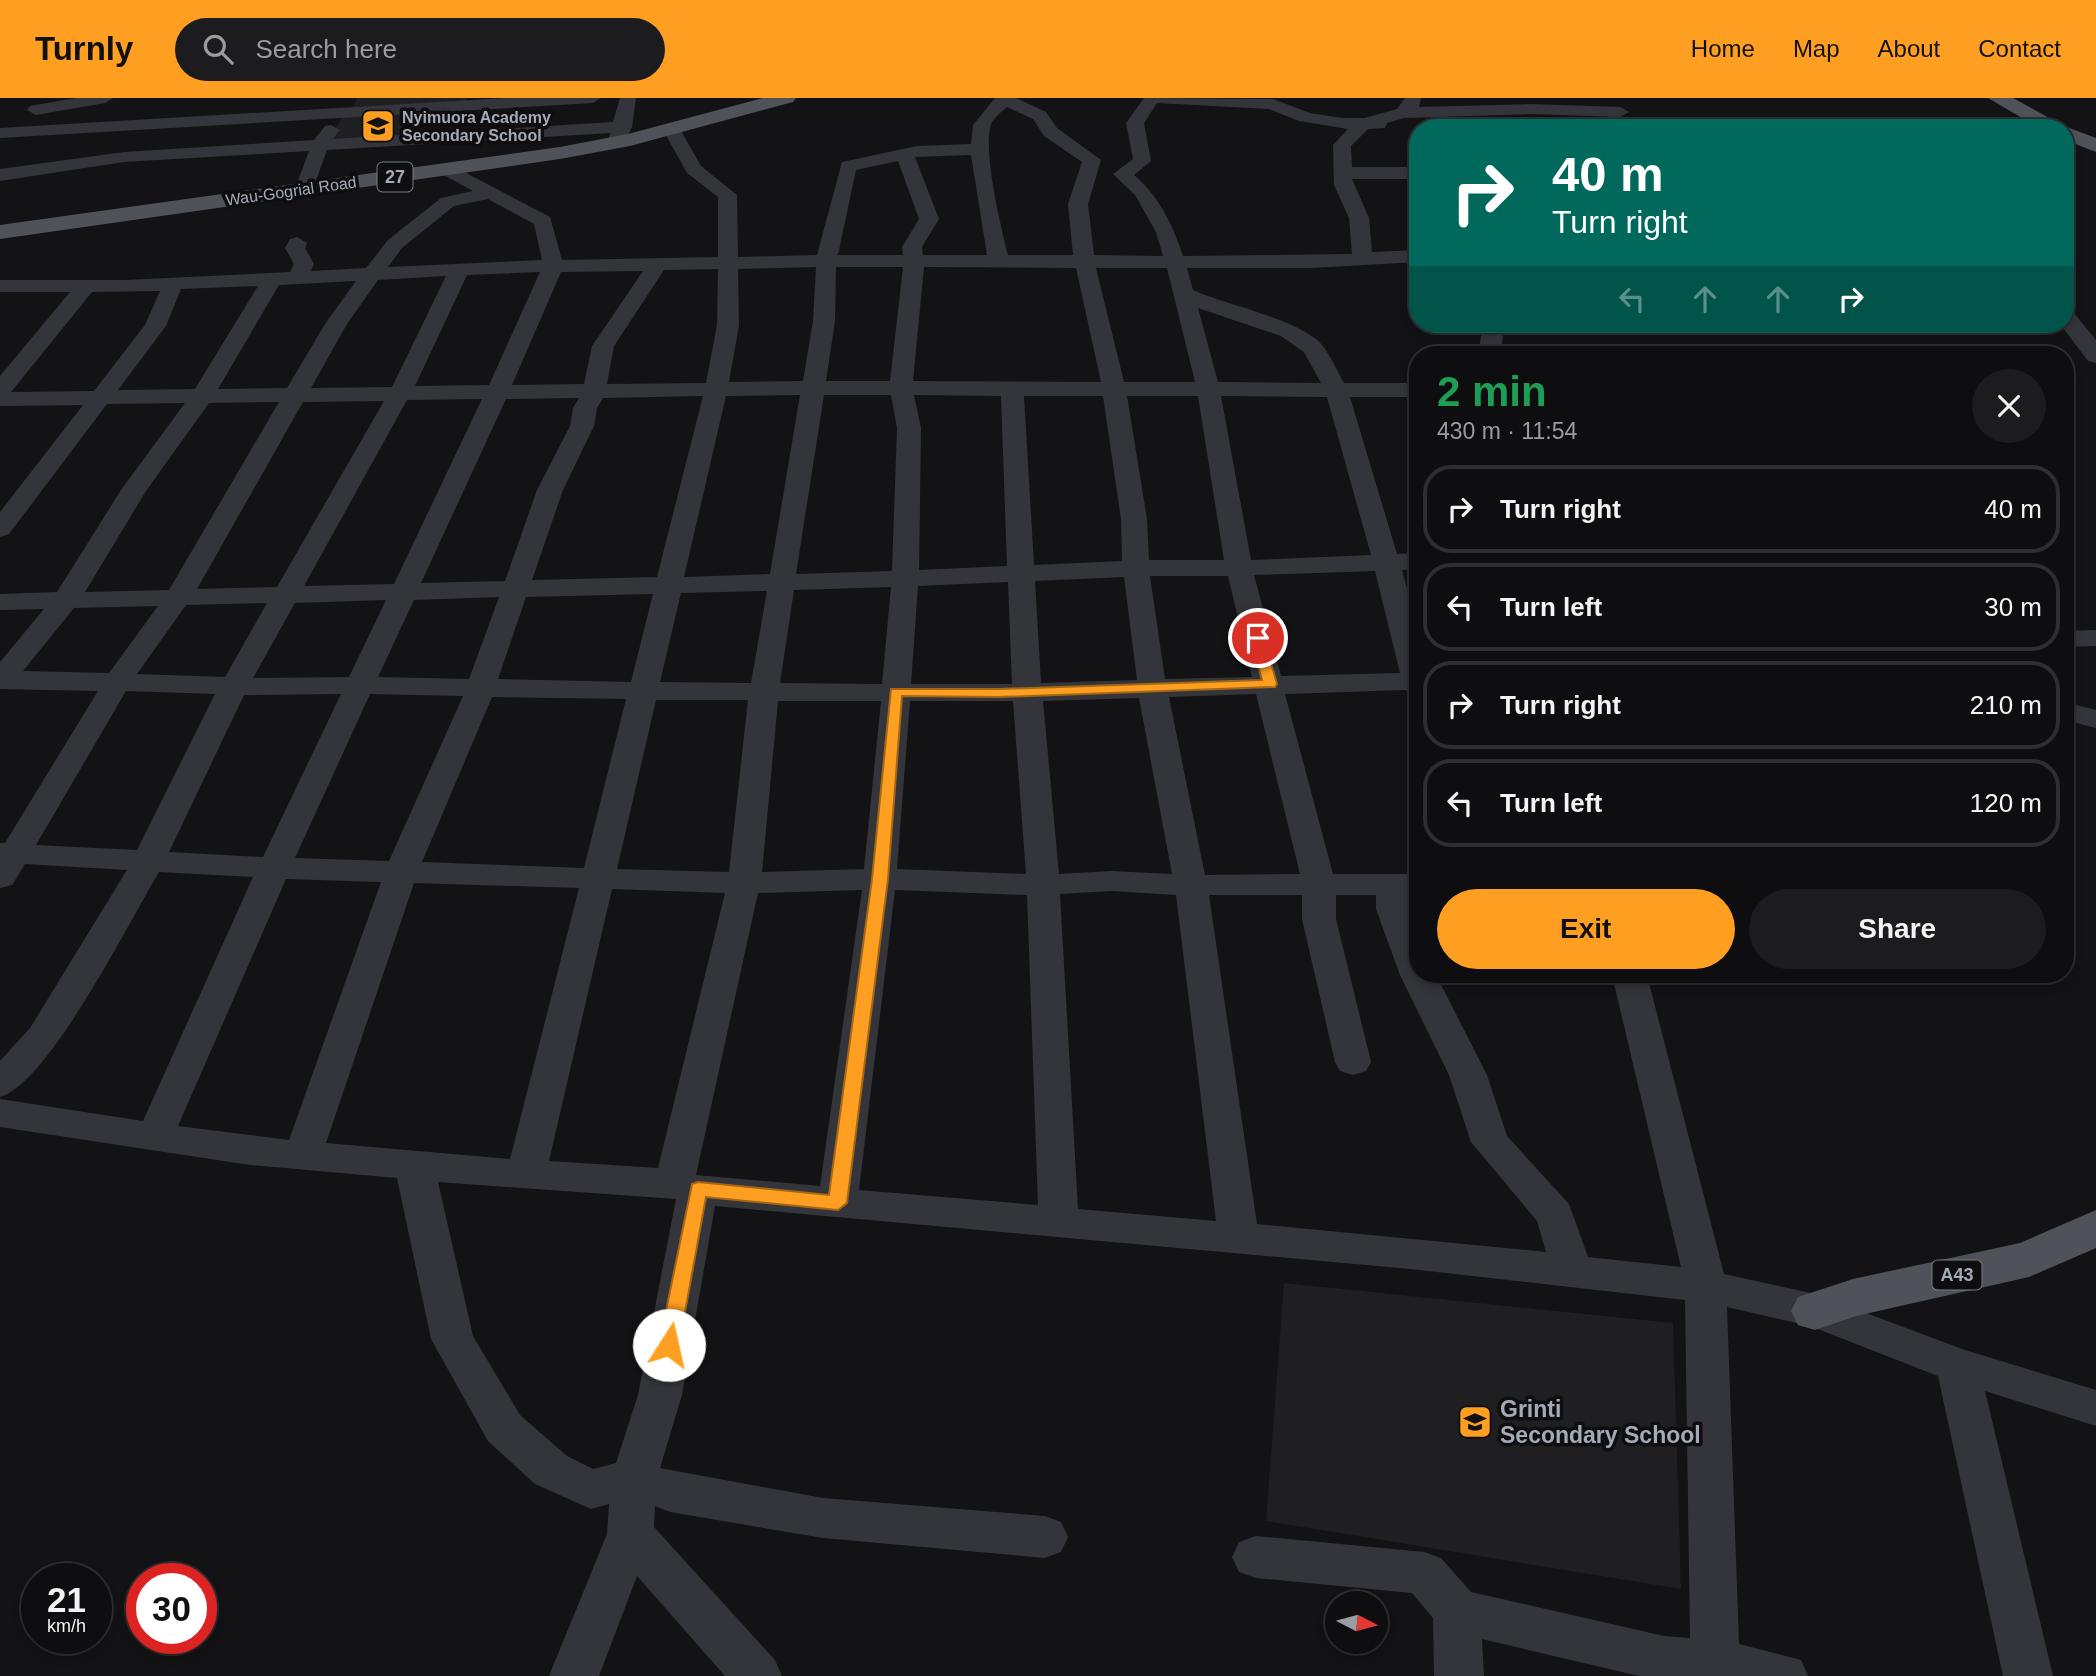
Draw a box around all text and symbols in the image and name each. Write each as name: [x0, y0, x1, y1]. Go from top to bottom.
search box: [175, 18, 665, 81]
text: Turnly: [35, 30, 133, 67]
icon: search: [199, 30, 237, 68]
text: Search here: [255, 34, 397, 64]
text: Home: [1691, 35, 1755, 62]
text: Map: [1793, 35, 1840, 62]
text: About: [1878, 35, 1940, 62]
text: Contact: [1978, 35, 2061, 62]
school or university icon: Nyimuora Academy Secondary School: [359, 107, 397, 145]
place label: Nyimuora Academy Secondary School: [402, 109, 551, 144]
icon: right: [1437, 147, 1528, 238]
text: 40 m: [1552, 147, 1664, 201]
road number: 27: [378, 162, 412, 192]
street label: Wau-Gogrial Road: [225, 173, 357, 209]
text: Turn right: [1552, 204, 1688, 240]
icon: left: [1613, 280, 1651, 318]
icon: ahead: [1686, 280, 1724, 318]
icon: ahead: [1759, 280, 1797, 318]
icon: right: [1832, 280, 1870, 318]
text: 2 min: [1437, 368, 1547, 415]
button: close: [1972, 369, 2046, 443]
text: 430 m · 11:54: [1437, 418, 1577, 444]
icon: right: [1441, 490, 1479, 528]
text: Turn right: [1500, 494, 1621, 524]
text: 40 m: [1984, 494, 2042, 524]
icon: left: [1441, 588, 1479, 626]
text: Turn left: [1500, 592, 1602, 622]
text: 30 m: [1984, 592, 2042, 622]
pin: [1228, 608, 1288, 668]
icon: arrive: [1239, 619, 1277, 657]
icon: right: [1441, 686, 1479, 724]
text: Turn right: [1500, 690, 1621, 720]
text: 210 m: [1970, 690, 2042, 720]
icon: left: [1441, 784, 1479, 822]
text: Turn left: [1500, 788, 1602, 818]
text: 120 m: [1970, 788, 2042, 818]
button: Exit: [1437, 889, 1735, 969]
button: Share: [1749, 889, 2046, 969]
road number: A43: [1932, 1260, 1982, 1290]
position arrow: [632, 1308, 706, 1382]
place label: Grinti Secondary School: [1500, 1396, 1701, 1448]
school or university icon: Grinti Secondary School: [1456, 1403, 1494, 1441]
speed limit sign: 30: [126, 1563, 217, 1654]
text: 21: [47, 1580, 86, 1619]
north arrow: [1325, 1591, 1388, 1654]
map controls: [1325, 1591, 1388, 1654]
text: km/h: [47, 1616, 86, 1636]

